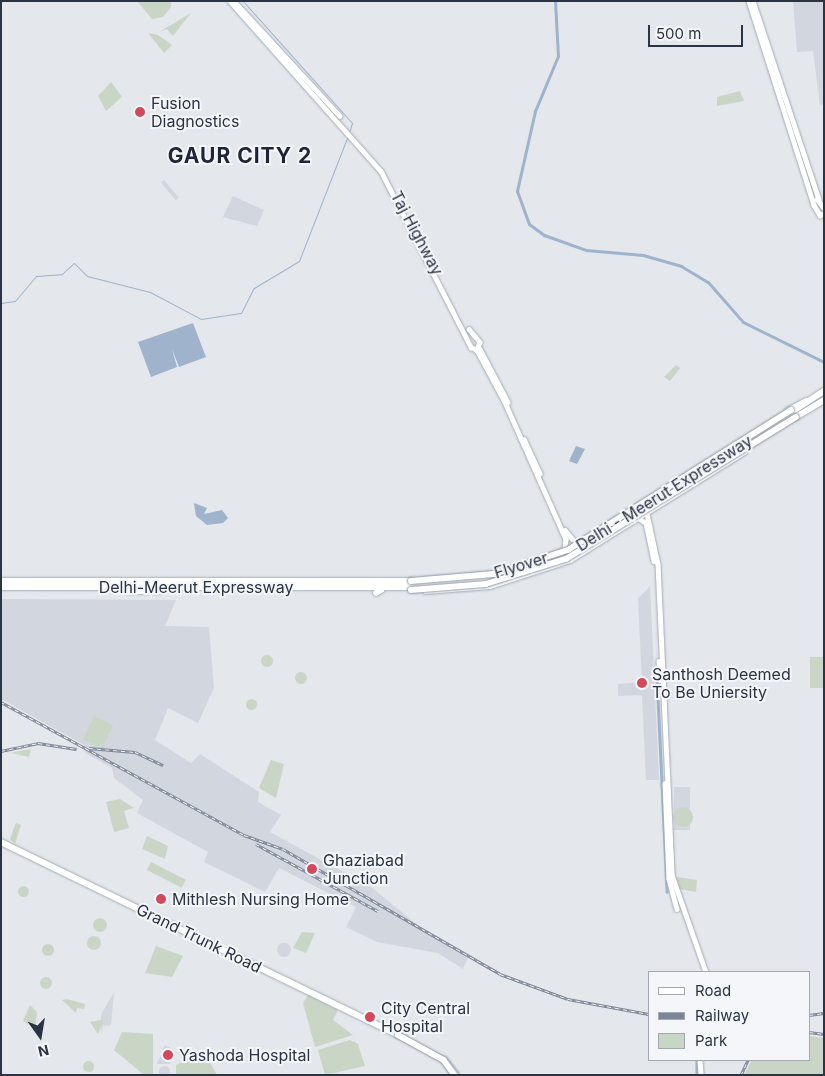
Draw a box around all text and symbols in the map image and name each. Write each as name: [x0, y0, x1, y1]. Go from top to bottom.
scale bar: [650, 15, 745, 47]
text: 500 m: [656, 24, 701, 43]
place label: Fusion Diagnostics: [151, 93, 239, 131]
marker: Fusion Diagnostics: [133, 105, 147, 119]
district label: GAUR CITY 2: [166, 143, 314, 169]
street label: Taj Highway: [387, 188, 447, 278]
street label: Delhi - Meerut Expressway: [573, 431, 755, 555]
street label: Flyover: [492, 548, 550, 582]
street label: Delhi-Meerut Expressway: [99, 577, 293, 597]
place label: Santhosh Deemed To Be Uniersity: [652, 664, 791, 702]
marker: Santhosh Deemed To Be Uniersity: [636, 677, 648, 689]
place label: Ghaziabad Junction: [323, 850, 404, 888]
marker: Ghaziabad Junction: [305, 862, 319, 876]
place label: Mithlesh Nursing Home: [172, 889, 349, 909]
marker: Mithlesh Nursing Home: [154, 892, 168, 906]
street label: Grand Trunk Road: [133, 899, 265, 977]
legend: [648, 971, 810, 1061]
text: Road: [695, 981, 731, 1000]
place label: City Central Hospital: [381, 998, 470, 1036]
text: Railway: [695, 1006, 749, 1025]
marker: City Central Hospital: [363, 1010, 377, 1024]
north arrow: [15, 1011, 65, 1061]
text: Park: [695, 1031, 727, 1050]
text: N: [36, 1042, 51, 1061]
place label: Yashoda Hospital: [179, 1045, 310, 1065]
marker: Yashoda Hospital: [161, 1048, 175, 1062]

